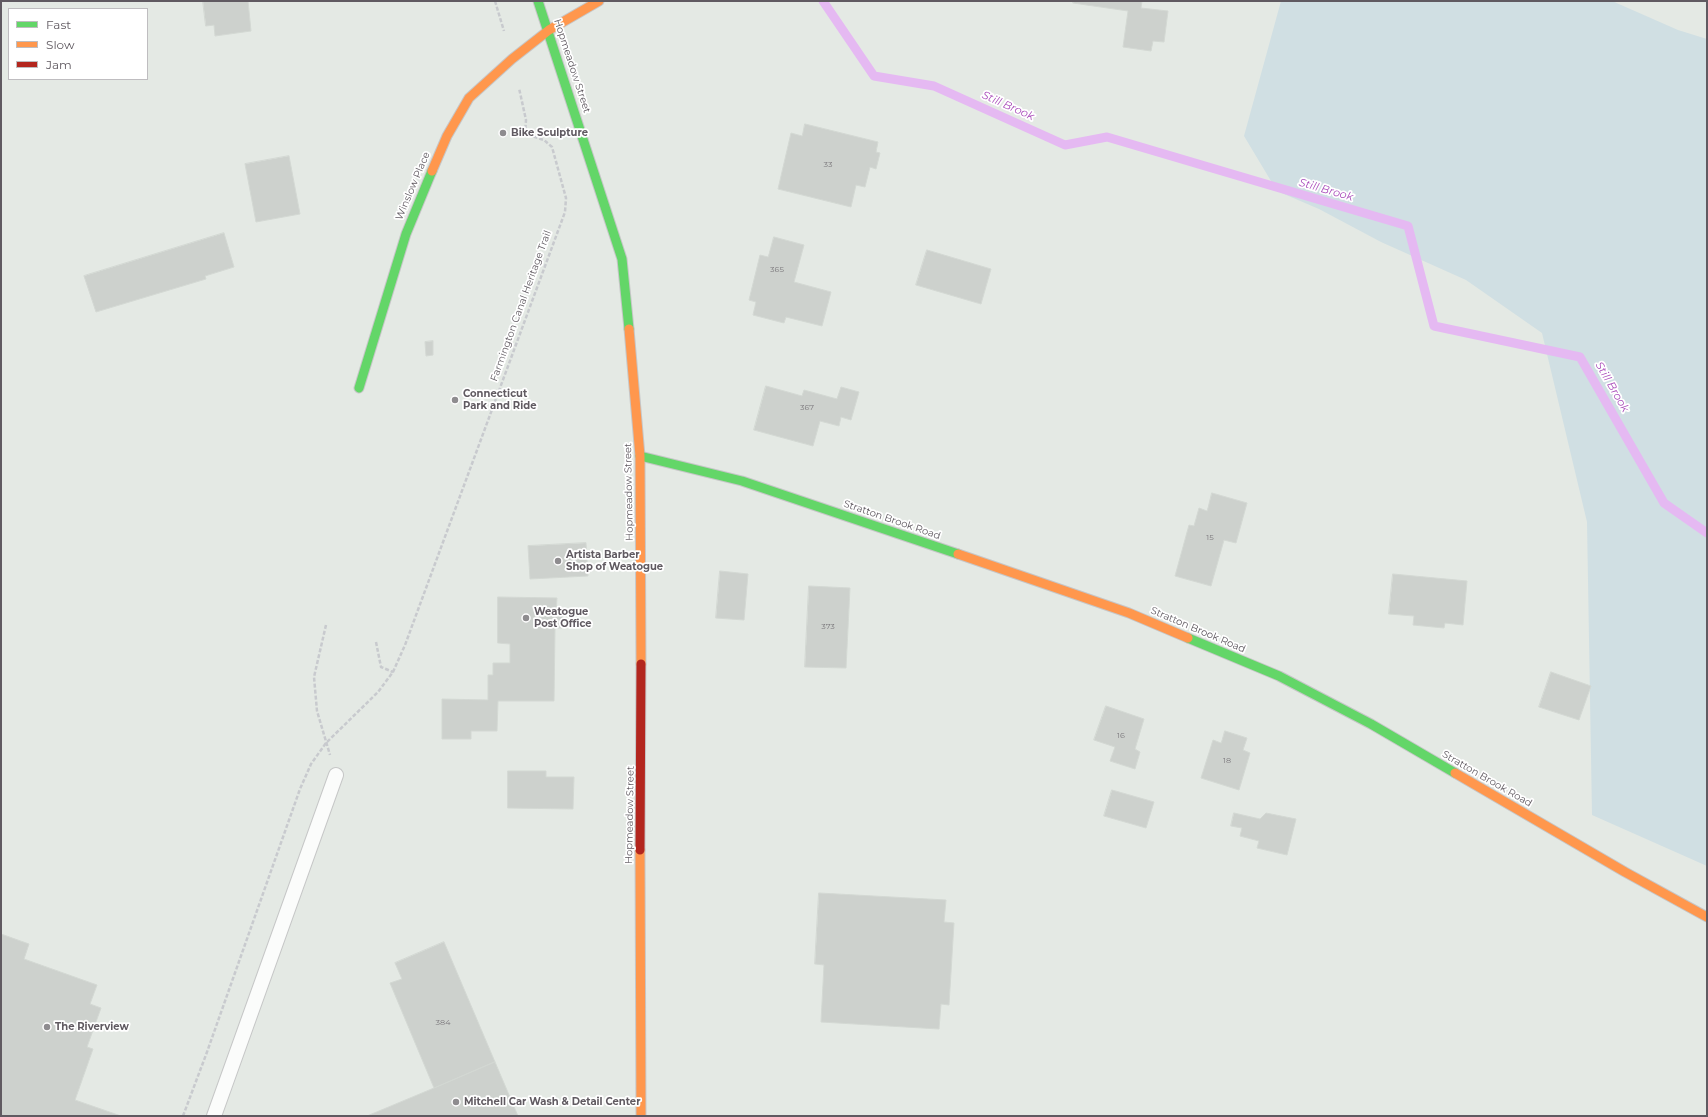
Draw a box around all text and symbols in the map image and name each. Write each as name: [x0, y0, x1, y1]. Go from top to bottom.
legend: [8, 8, 148, 80]
text: Fast: [46, 17, 71, 32]
street label: Hopmeadow Street: [551, 17, 593, 115]
text: Slow: [46, 37, 75, 52]
text: Jam: [46, 57, 72, 72]
water label: Still Brook: [980, 89, 1036, 123]
place label: Bike Sculpture: [511, 127, 588, 139]
marker: Bike Sculpture: [498, 128, 508, 138]
street label: Winslow Place: [393, 150, 433, 222]
house number: 33: [824, 160, 832, 170]
water label: Still Brook: [1297, 176, 1355, 204]
street label: Farmington Canal Heritage Trail: [488, 229, 554, 383]
house number: 365: [770, 265, 784, 275]
water label: Still Brook: [1592, 359, 1632, 415]
place label: Connecticut Park and Ride: [463, 388, 536, 412]
marker: Connecticut Park and Ride: [450, 395, 460, 405]
house number: 367: [800, 403, 814, 413]
street label: Hopmeadow Street: [622, 443, 636, 541]
street label: Stratton Brook Road: [842, 498, 942, 542]
house number: 15: [1206, 533, 1214, 543]
place label: Artista Barber Shop of Weatogue: [566, 549, 663, 572]
marker: Artista Barber Shop of Weatogue: [553, 556, 563, 566]
street label: Stratton Brook Road: [1149, 605, 1247, 655]
place label: Weatogue Post Office: [534, 606, 592, 630]
marker: Weatogue Post Office: [521, 613, 531, 623]
house number: 373: [821, 622, 835, 632]
house number: 16: [1117, 731, 1125, 741]
street label: Stratton Brook Road: [1440, 748, 1534, 810]
house number: 18: [1223, 756, 1231, 766]
street label: Hopmeadow Street: [623, 766, 637, 864]
house number: 384: [436, 1018, 450, 1028]
place label: The Riverview: [55, 1021, 129, 1033]
marker: The Riverview: [42, 1022, 52, 1032]
place label: Mitchell Car Wash & Detail Center: [464, 1096, 640, 1108]
marker: Mitchell Car Wash & Detail Center: [451, 1097, 461, 1107]

